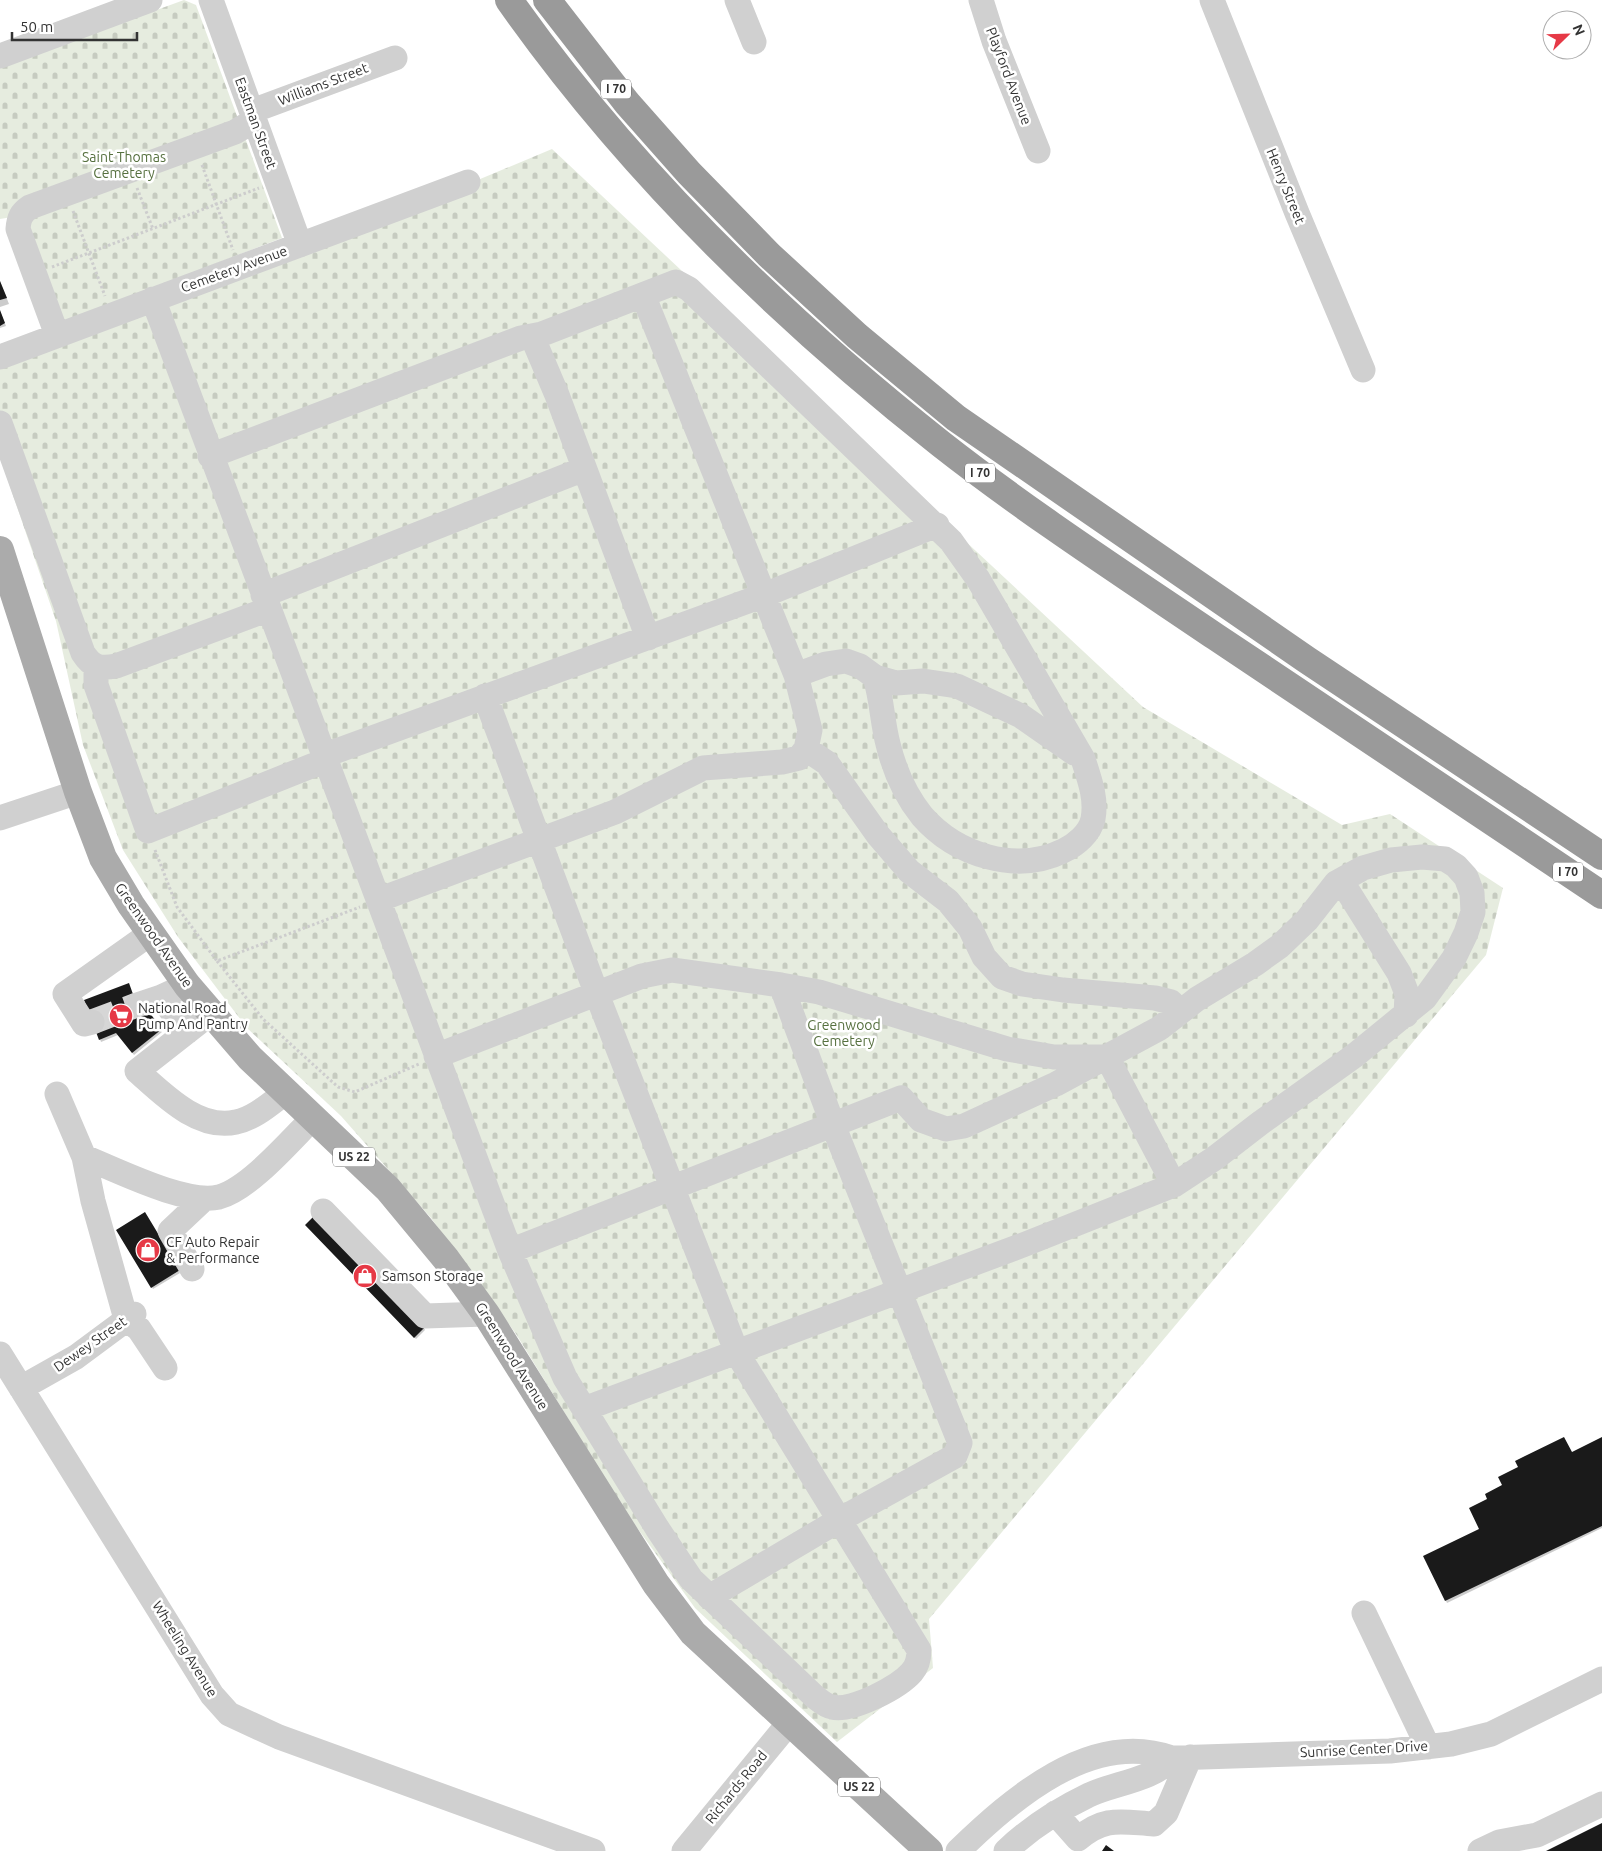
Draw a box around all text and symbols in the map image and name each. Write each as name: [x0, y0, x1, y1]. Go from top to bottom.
scale bar: [12, 10, 138, 42]
north arrow: [1542, 10, 1592, 60]
text: 50 m: [20, 18, 53, 35]
text: N: [1570, 22, 1588, 38]
street label: Playford Avenue: [983, 25, 1035, 127]
street label: Williams Street: [276, 59, 371, 108]
street label: Eastman Street: [232, 75, 280, 171]
road number: I 70: [601, 80, 631, 98]
street label: Henry Street: [1264, 146, 1309, 227]
park label: Saint Thomas Cemetery: [82, 149, 166, 181]
street label: Cemetery Avenue: [179, 242, 289, 296]
road number: I 70: [965, 463, 995, 482]
road number: I 70: [1553, 862, 1583, 882]
street label: Greenwood Avenue: [112, 880, 196, 990]
place label: National Road Pump And Pantry: [138, 1000, 248, 1032]
supermarket icon: National Road Pump And Pantry: [108, 1003, 134, 1029]
park label: Greenwood Cemetery: [807, 1017, 881, 1049]
road number: US 22: [333, 1148, 375, 1166]
place label: CF Auto Repair & Performance: [166, 1234, 260, 1266]
shop icon: CF Auto Repair & Performance: [135, 1237, 161, 1263]
shop icon: Samson Storage: [352, 1263, 378, 1289]
place label: Samson Storage: [382, 1268, 483, 1284]
street label: Greenwood Avenue: [472, 1299, 552, 1413]
street label: Dewey Street: [51, 1313, 130, 1375]
street label: Wheeling Avenue: [149, 1598, 221, 1700]
street label: Sunrise Center Drive: [1300, 1738, 1428, 1760]
street label: Richards Road: [702, 1747, 770, 1827]
road number: US 22: [838, 1778, 880, 1796]

